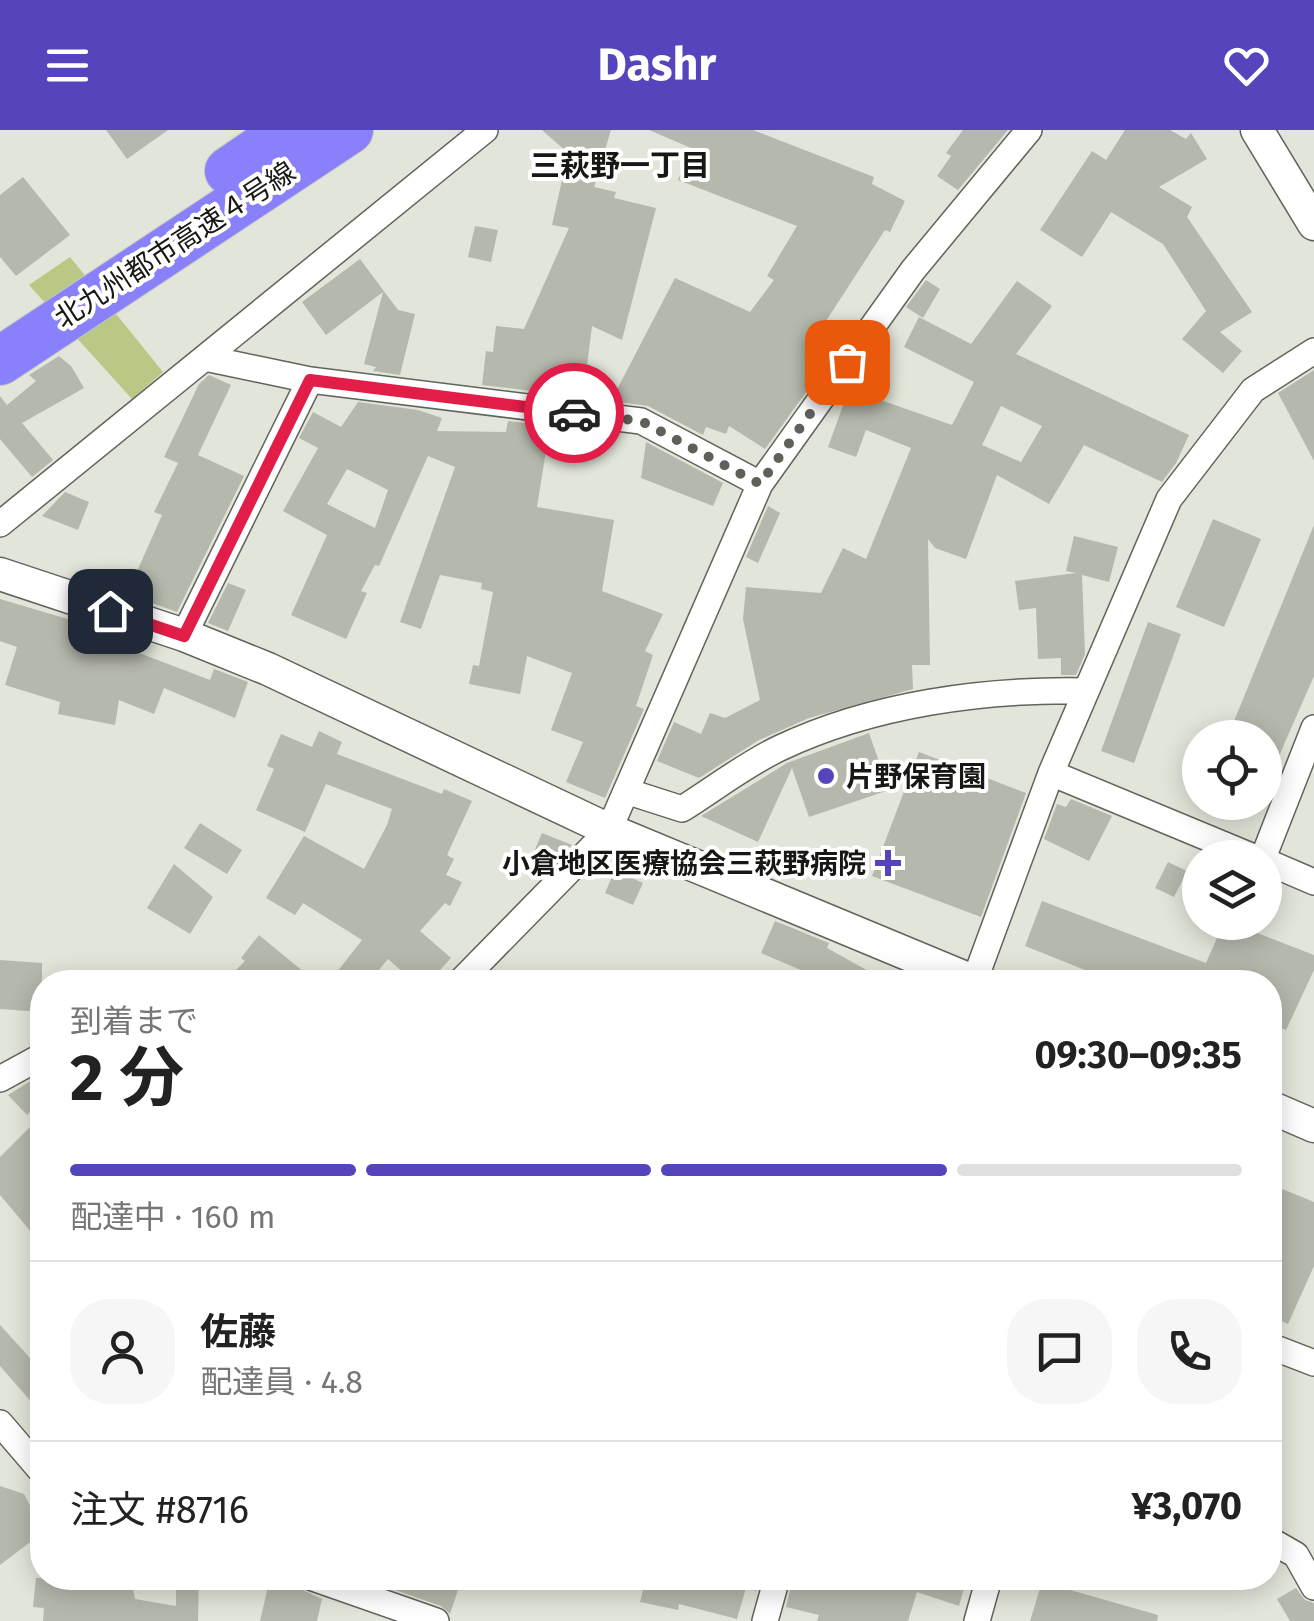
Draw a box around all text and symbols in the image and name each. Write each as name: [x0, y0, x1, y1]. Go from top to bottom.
icon: menu: [40, 38, 95, 93]
text: Dashr: [598, 38, 716, 92]
icon: heart: [1219, 38, 1274, 93]
district label: 三萩野一丁目: [530, 148, 710, 184]
street label: 北九州都市高速４号線: [49, 155, 301, 335]
pin: [805, 320, 890, 405]
icon: bag: [820, 335, 875, 390]
courier: [524, 363, 624, 463]
icon: car: [547, 386, 602, 441]
pin: [68, 569, 153, 654]
icon: home: [83, 584, 138, 639]
map controls: [1182, 720, 1282, 940]
button: locate: [1182, 720, 1282, 820]
place label: 片野保育園: [846, 760, 986, 793]
marker: 片野保育園: [815, 765, 837, 787]
button: layers: [1182, 840, 1282, 940]
place label: 小倉地区医療協会三萩野病院: [502, 847, 866, 880]
marker: 小倉地区医療協会三萩野病院: [875, 850, 901, 876]
text: 到着まで: [70, 1002, 198, 1040]
text: 09:30–09:35: [1034, 1032, 1242, 1078]
text: 2 分: [70, 1039, 184, 1117]
text: 配達中 · 160 m: [70, 1198, 275, 1236]
button: person: [70, 1299, 175, 1404]
button: chat: [1007, 1299, 1112, 1404]
button: phone: [1137, 1299, 1242, 1404]
text: 佐藤: [200, 1309, 276, 1355]
text: 配達員 · 4.8: [200, 1363, 363, 1401]
text: ¥3,070: [1132, 1483, 1242, 1529]
text: 注文 #8716: [70, 1487, 249, 1533]

